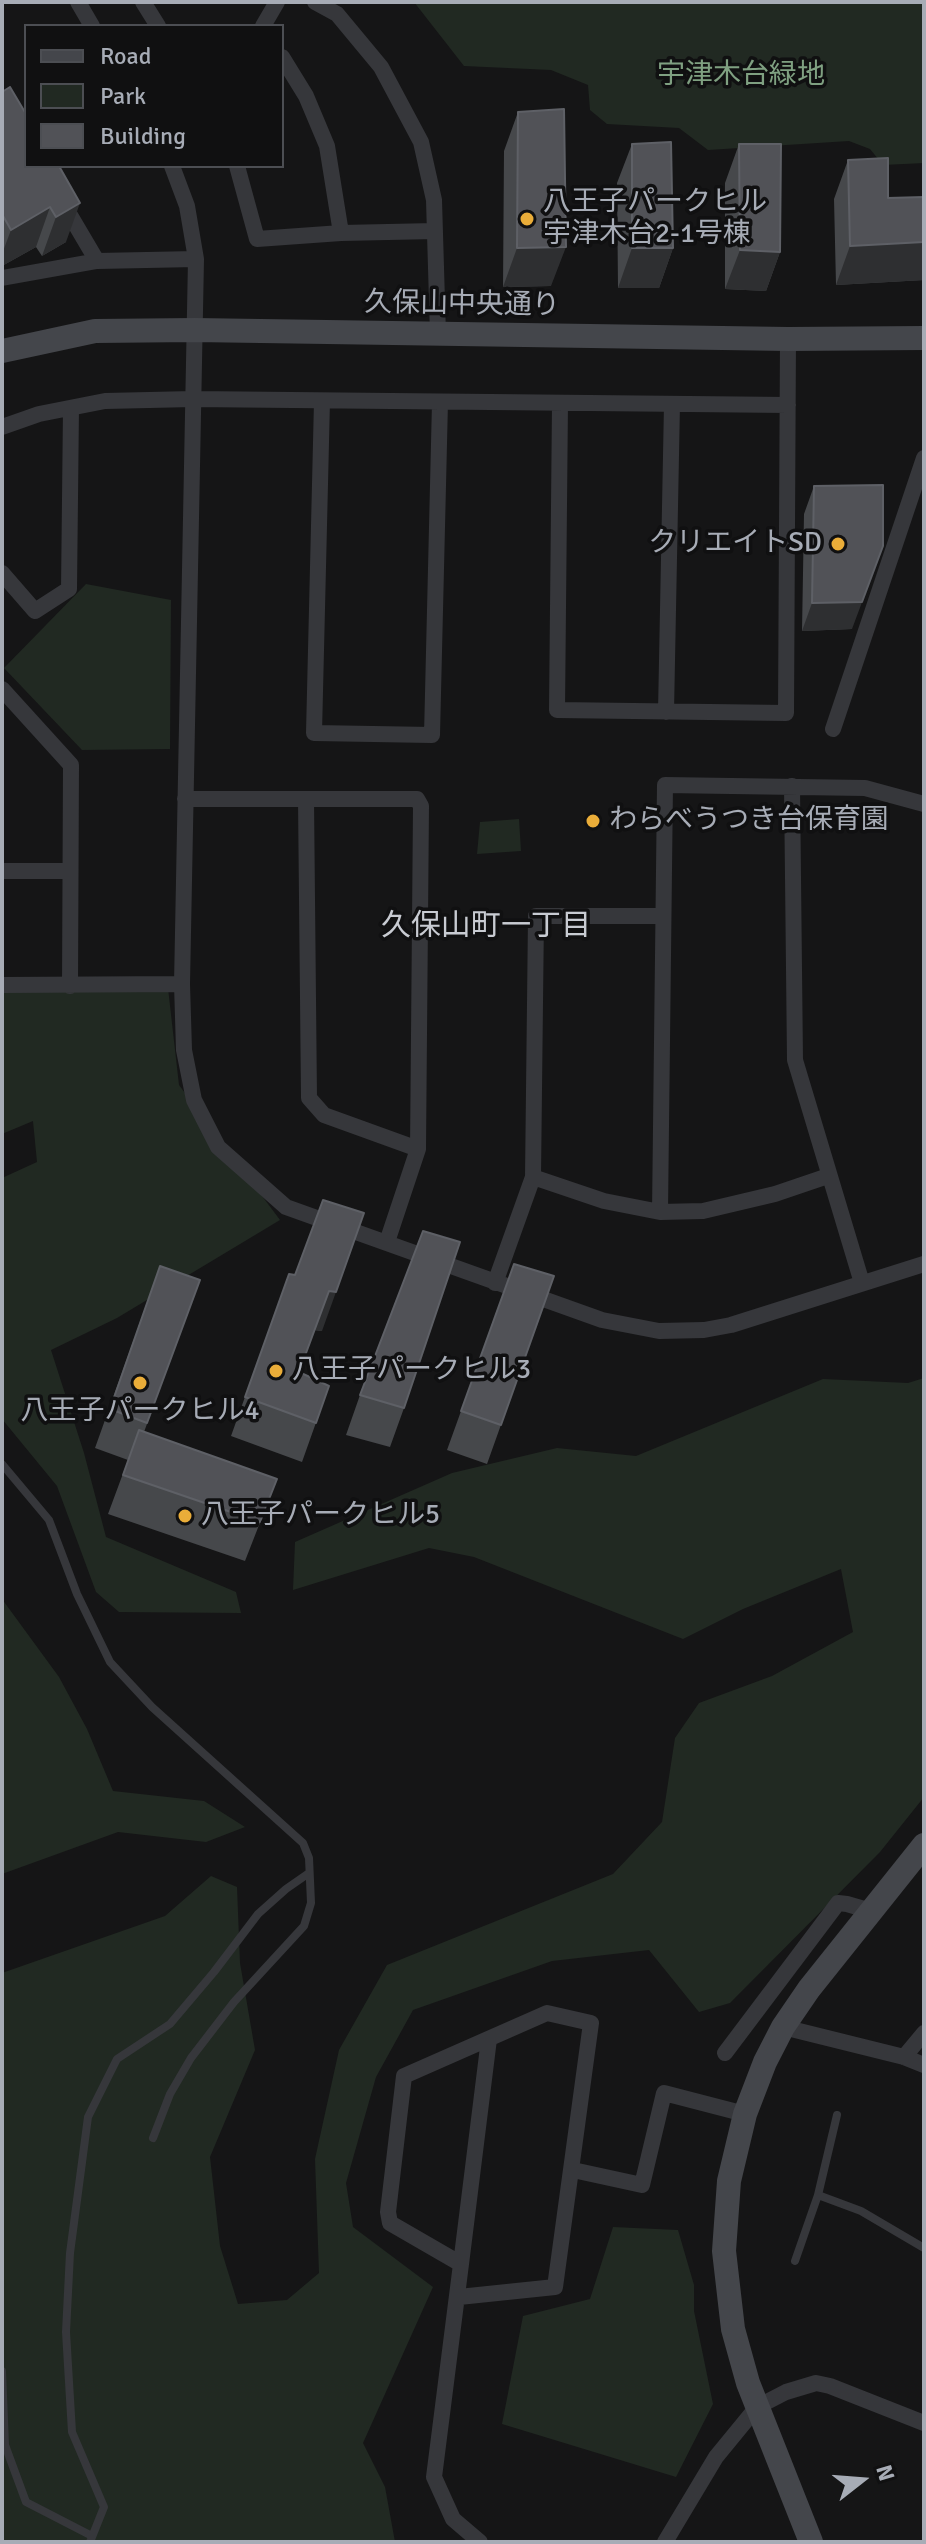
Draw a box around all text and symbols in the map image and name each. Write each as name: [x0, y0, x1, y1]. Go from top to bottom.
legend: [24, 24, 284, 168]
text: Road: [100, 41, 151, 71]
park label: 宇津木台緑地: [657, 59, 825, 93]
text: Park: [100, 81, 146, 111]
text: Building: [100, 121, 186, 151]
place label: 八王子パークヒル 宇津木台2-1号棟: [543, 186, 767, 252]
marker: 八王子パークヒル 宇津木台2-1号棟: [518, 210, 536, 228]
street label: 久保山中央通り: [364, 286, 560, 324]
place label: クリエイトSD: [648, 527, 822, 561]
marker: クリエイトSD: [829, 535, 847, 553]
place label: わらべうつき台保育園: [609, 804, 889, 838]
marker: わらべうつき台保育園: [584, 812, 602, 830]
district label: 久保山町一丁目: [381, 909, 591, 945]
place label: 八王子パークヒル3: [292, 1354, 531, 1388]
marker: 八王子パークヒル3: [267, 1362, 285, 1380]
marker: 八王子パークヒル4: [131, 1374, 149, 1392]
place label: 八王子パークヒル4: [20, 1395, 260, 1429]
place label: 八王子パークヒル5: [201, 1499, 440, 1533]
marker: 八王子パークヒル5: [176, 1507, 194, 1525]
north arrow: [822, 2440, 902, 2520]
text: N: [870, 2462, 901, 2484]

